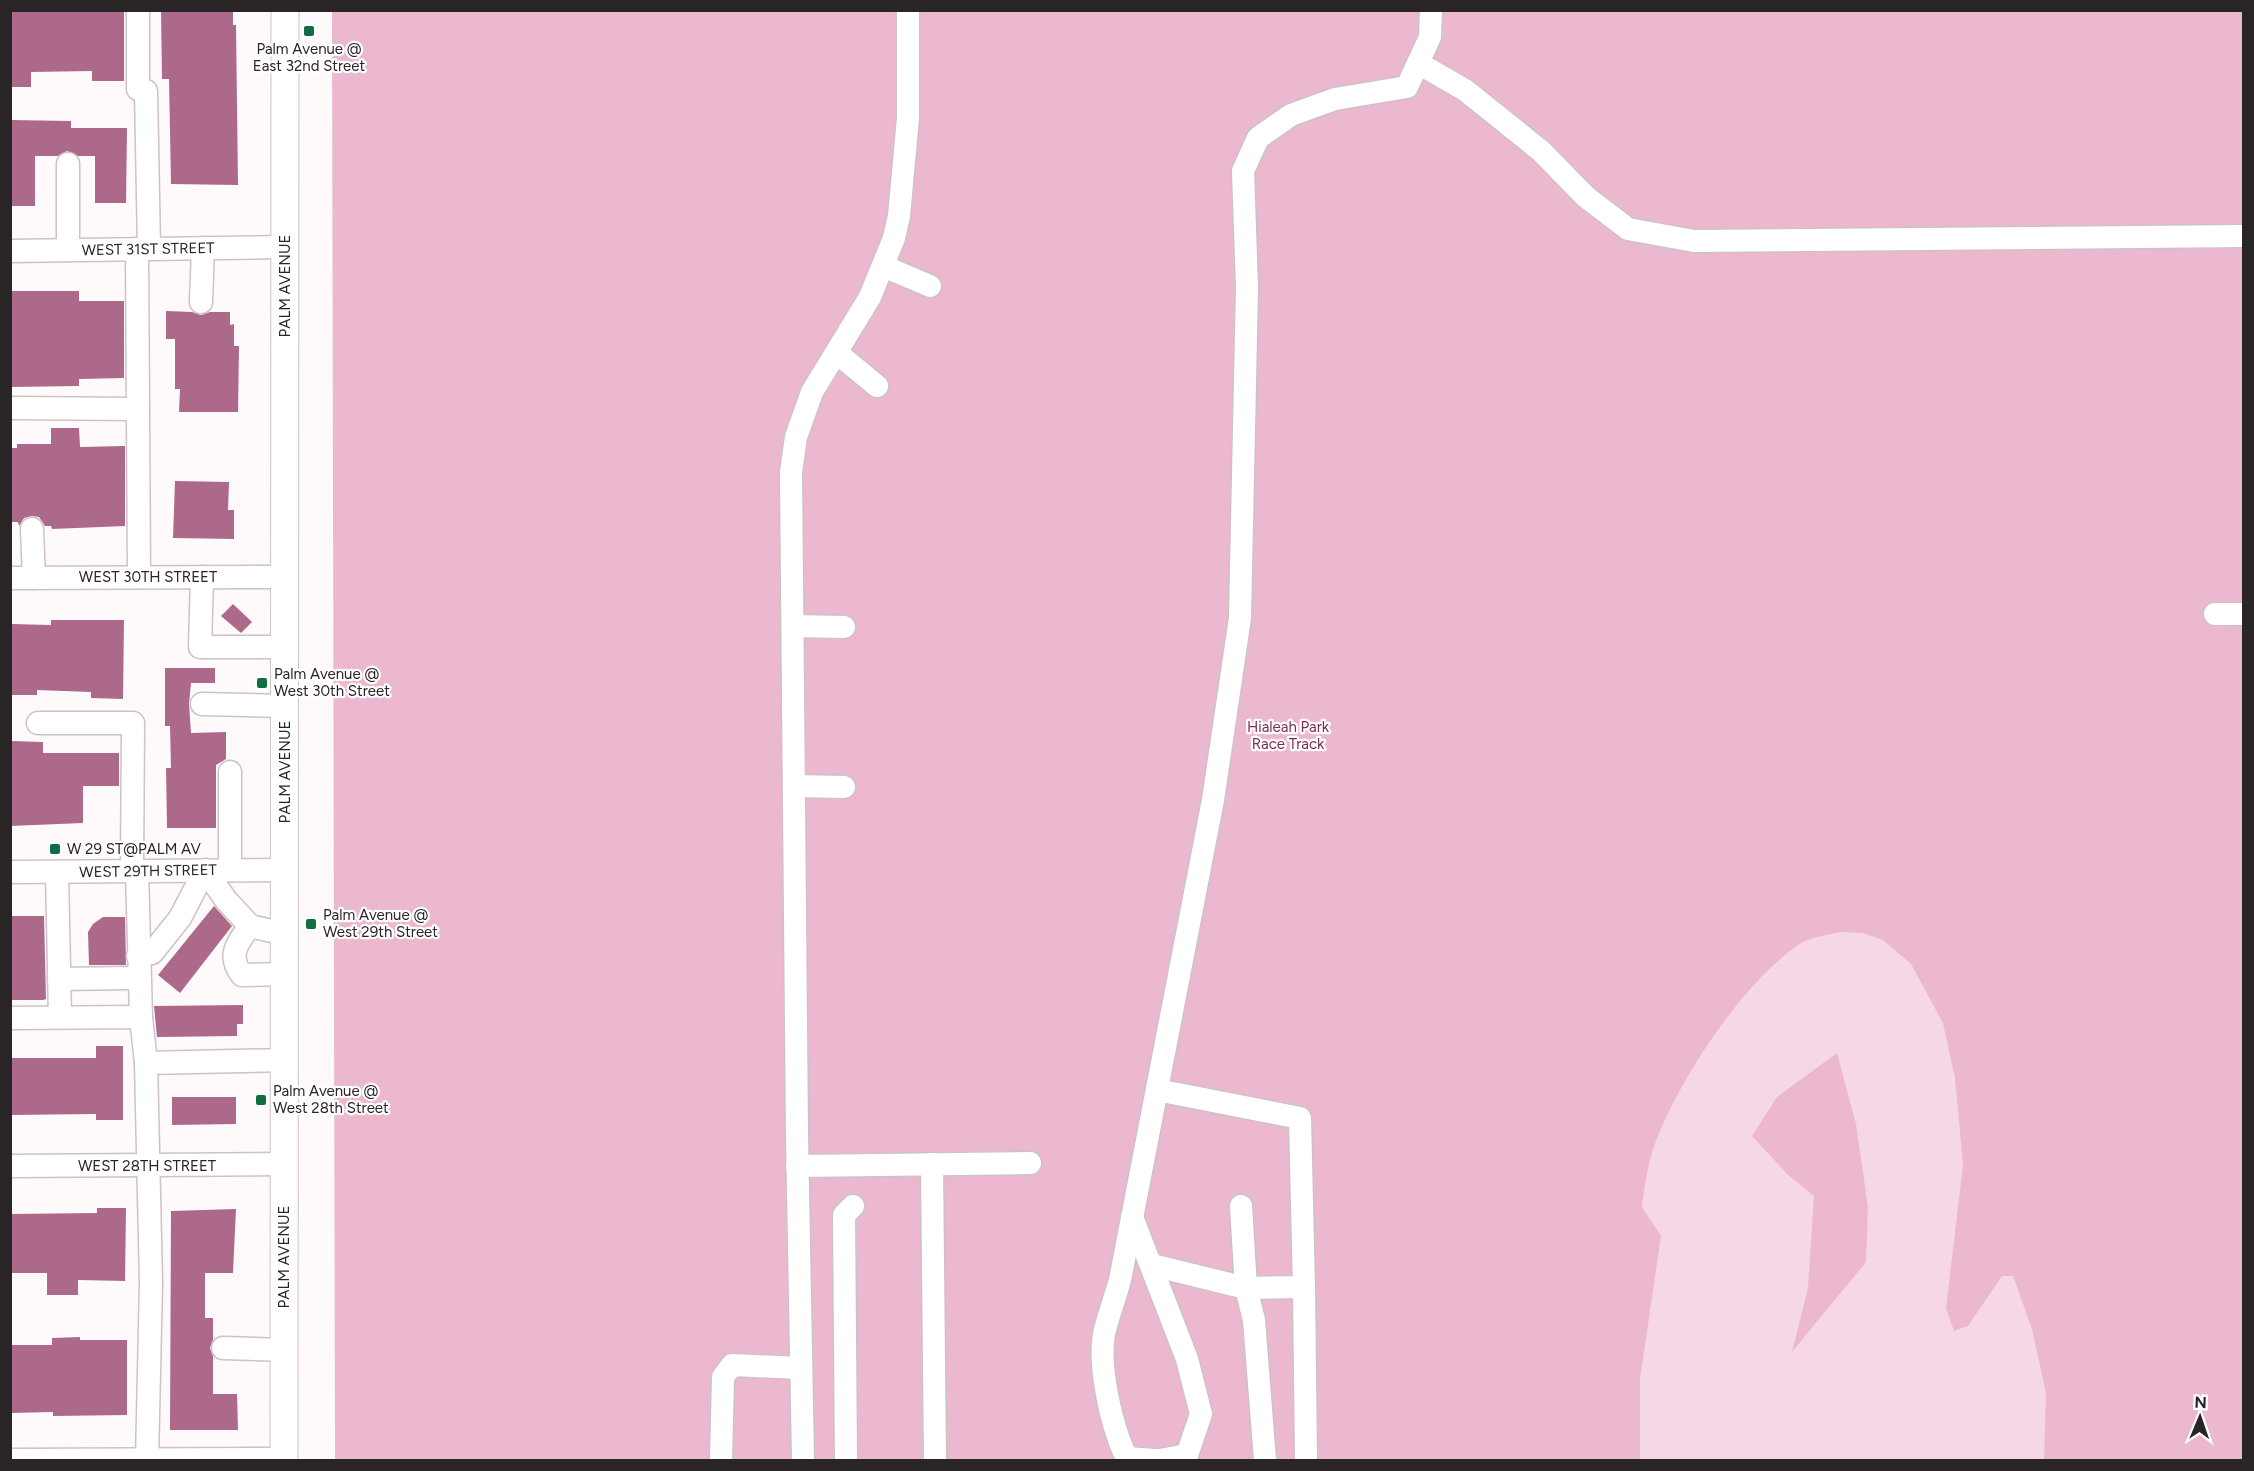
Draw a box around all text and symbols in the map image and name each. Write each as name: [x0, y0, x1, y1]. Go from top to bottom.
marker: Palm Avenue @ East 32nd Street: [302, 24, 316, 38]
place label: Palm Avenue @ East 32nd Street: [253, 40, 365, 75]
street label: PALM AVENUE: [276, 235, 294, 337]
street label: WEST 31ST STREET: [81, 239, 215, 259]
street label: WEST 30TH STREET: [79, 568, 218, 586]
place label: Palm Avenue @ West 30th Street: [274, 665, 390, 700]
marker: Palm Avenue @ West 30th Street: [255, 676, 269, 690]
park label: Hialeah Park Race Track: [1247, 718, 1330, 753]
street label: PALM AVENUE: [276, 721, 294, 823]
place label: W 29 ST@PALM AV: [67, 840, 202, 858]
marker: W 29 ST@PALM AV: [48, 842, 62, 856]
street label: WEST 29TH STREET: [79, 861, 218, 881]
place label: Palm Avenue @ West 29th Street: [323, 906, 438, 941]
marker: Palm Avenue @ West 29th Street: [304, 917, 318, 931]
place label: Palm Avenue @ West 28th Street: [273, 1082, 389, 1117]
marker: Palm Avenue @ West 28th Street: [254, 1093, 268, 1107]
street label: WEST 28TH STREET: [78, 1157, 217, 1175]
street label: PALM AVENUE: [275, 1206, 293, 1308]
north arrow: [2170, 1387, 2230, 1447]
text: N: [2194, 1393, 2207, 1412]

